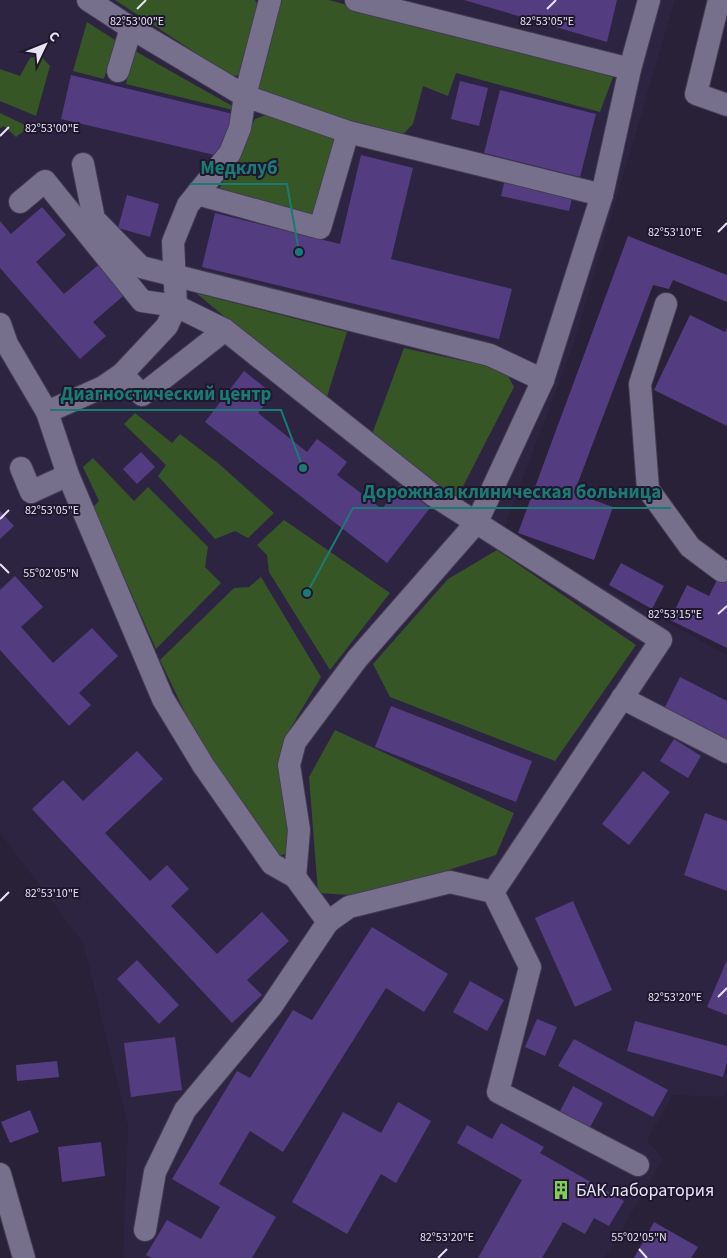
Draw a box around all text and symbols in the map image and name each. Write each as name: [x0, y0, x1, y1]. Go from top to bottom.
text: 82°53'00"E: [110, 13, 164, 30]
text: 82°53'05"E: [520, 13, 574, 30]
north arrow: [20, 20, 70, 70]
text: С: [44, 27, 64, 47]
text: 82°53'00"E: [25, 120, 79, 137]
callout: Медклуб: [190, 150, 287, 184]
text: Медклуб: [200, 155, 278, 182]
text: 82°53'10"E: [648, 224, 702, 241]
callout: Диагностический центр: [50, 376, 281, 410]
text: Диагностический центр: [60, 381, 272, 408]
callout: Дорожная клиническая больница: [353, 474, 671, 508]
text: Дорожная клиническая больница: [363, 479, 661, 506]
text: 82°53'05"E: [25, 502, 79, 519]
text: 55°02'05"N: [23, 565, 79, 582]
text: 82°53'15"E: [648, 606, 702, 623]
text: 82°53'10"E: [25, 885, 79, 902]
text: 82°53'20"E: [648, 989, 702, 1006]
place label: БАК лаборатория: [576, 1178, 714, 1203]
building icon: БАК лаборатория: [550, 1179, 572, 1201]
text: 82°53'20"E: [420, 1229, 474, 1246]
text: 55°02'05"N: [611, 1229, 667, 1246]

